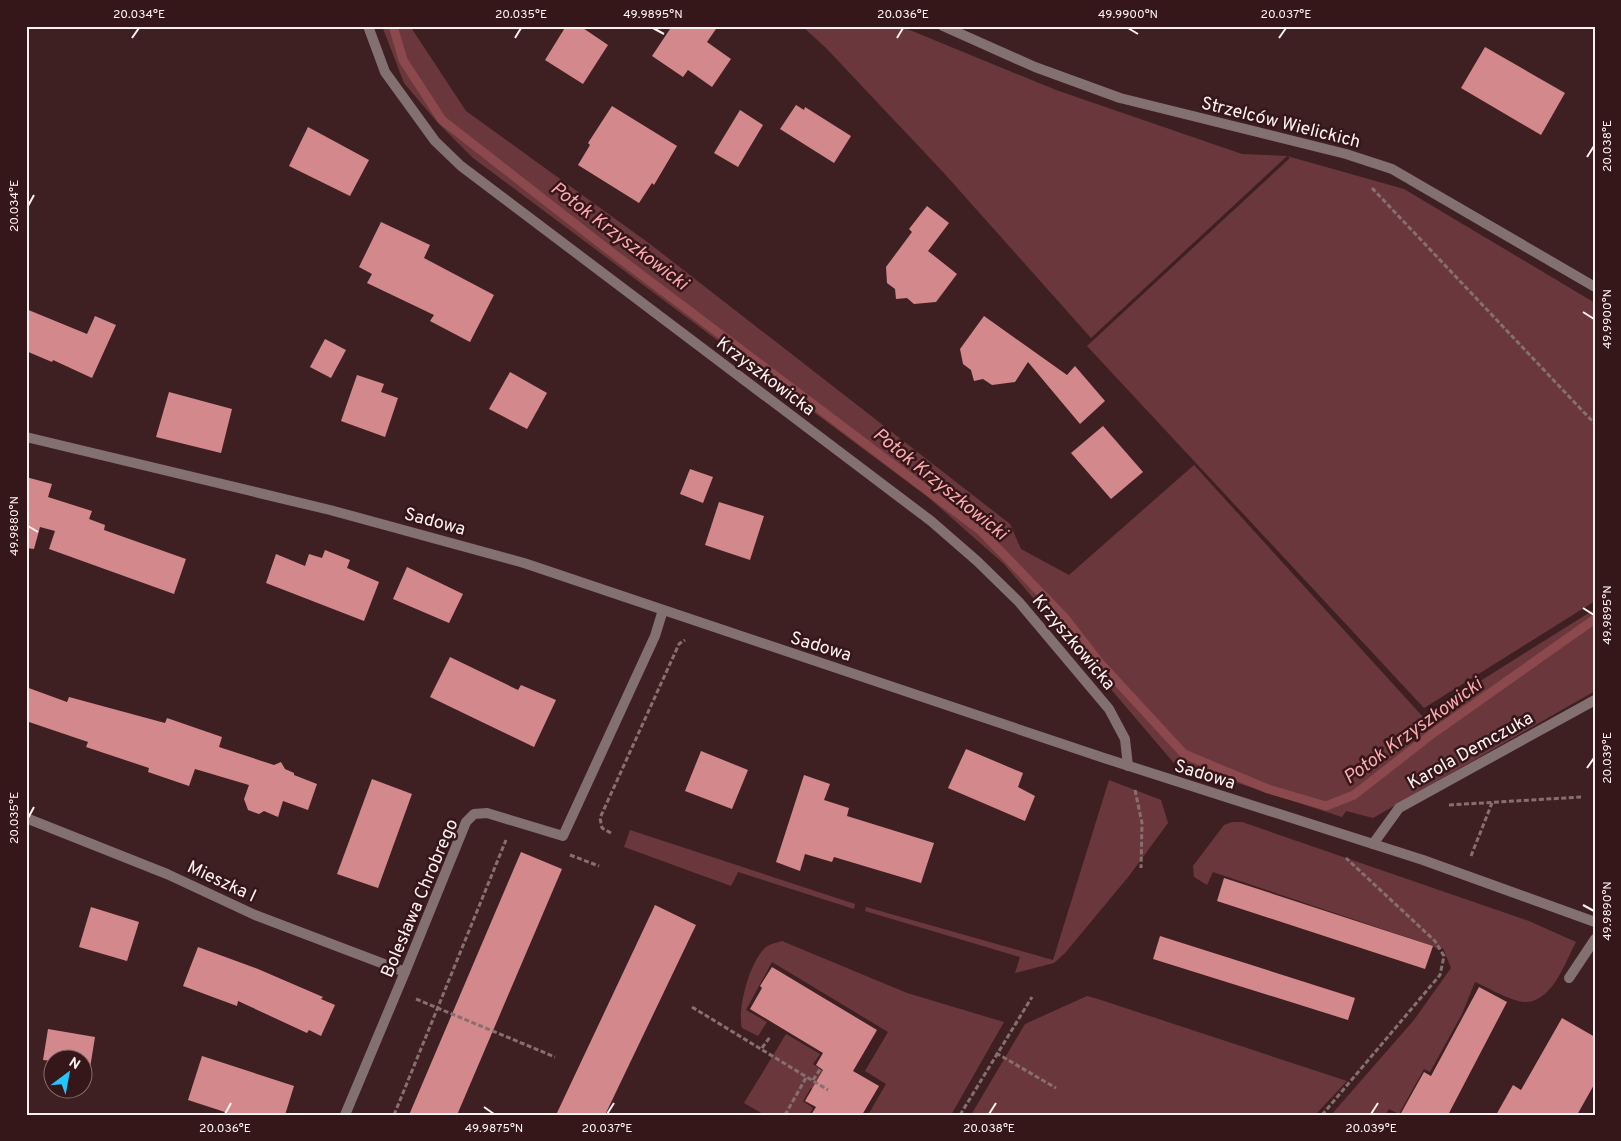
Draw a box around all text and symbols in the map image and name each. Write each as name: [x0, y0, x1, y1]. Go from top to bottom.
text: 20.034°E: [113, 7, 165, 23]
text: 20.035°E: [495, 7, 547, 23]
text: 49.9895°N: [623, 7, 683, 23]
text: 20.036°E: [877, 7, 929, 23]
text: 49.9900°N: [1098, 7, 1158, 23]
text: 20.037°E: [1261, 7, 1311, 23]
street label: Strzelców Wielickich: [1198, 92, 1363, 154]
text: 20.038°E: [1600, 120, 1616, 172]
water label: Potok Krzyszkowicki: [545, 177, 693, 297]
text: 20.034°E: [7, 180, 23, 232]
text: 49.9900°N: [1600, 289, 1616, 349]
street label: Krzyszkowicka: [711, 332, 819, 422]
water label: Potok Krzyszkowicki: [868, 423, 1013, 547]
text: 49.9880°N: [7, 496, 23, 556]
street label: Sadowa: [401, 503, 468, 542]
text: 49.9895°N: [1600, 585, 1616, 645]
street label: Krzyszkowicka: [1026, 590, 1120, 696]
street label: Sadowa: [787, 627, 854, 668]
water label: Potok Krzyszkowicki: [1339, 672, 1489, 790]
street label: Karola Demczuka: [1404, 707, 1538, 795]
text: 20.039°E: [1600, 732, 1616, 784]
street label: Sadowa: [1171, 755, 1238, 796]
text: 20.035°E: [7, 792, 23, 844]
street label: Bolesława Chrobrego: [377, 816, 464, 981]
street label: Mieszka I: [183, 856, 260, 908]
text: 49.9890°N: [1600, 881, 1616, 941]
north arrow: [42, 1048, 92, 1098]
text: N: [65, 1054, 83, 1074]
text: 20.036°E: [199, 1121, 251, 1137]
text: 49.9875°N: [465, 1121, 523, 1137]
text: 20.037°E: [582, 1121, 632, 1137]
text: 20.038°E: [963, 1121, 1015, 1137]
text: 20.039°E: [1345, 1121, 1397, 1137]

